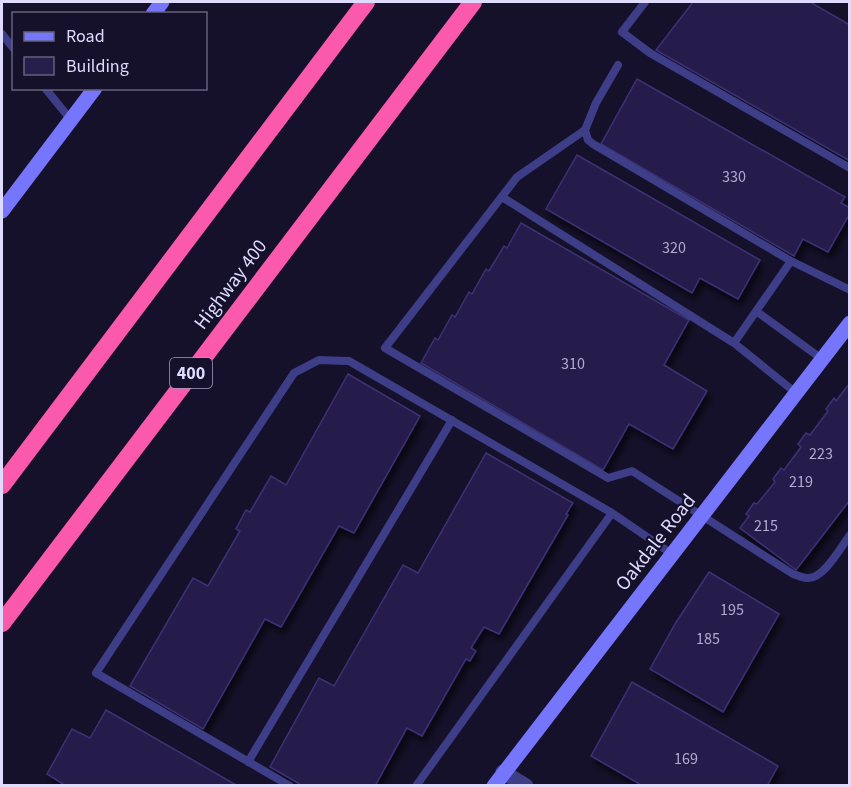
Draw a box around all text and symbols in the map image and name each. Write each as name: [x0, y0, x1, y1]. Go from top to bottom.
legend: [12, 12, 207, 90]
text: Road: [66, 24, 105, 49]
text: Building: [66, 54, 129, 79]
house number: 330: [722, 166, 746, 188]
street label: Highway 400: [188, 234, 274, 335]
house number: 320: [662, 237, 686, 259]
house number: 310: [561, 353, 585, 375]
road number: 400: [170, 358, 212, 388]
house number: 223: [809, 443, 833, 465]
house number: 219: [789, 471, 813, 493]
street label: Oakdale Road: [609, 488, 703, 597]
house number: 215: [754, 515, 778, 537]
house number: 195: [720, 599, 744, 621]
house number: 185: [696, 628, 720, 650]
house number: 169: [674, 748, 698, 770]

